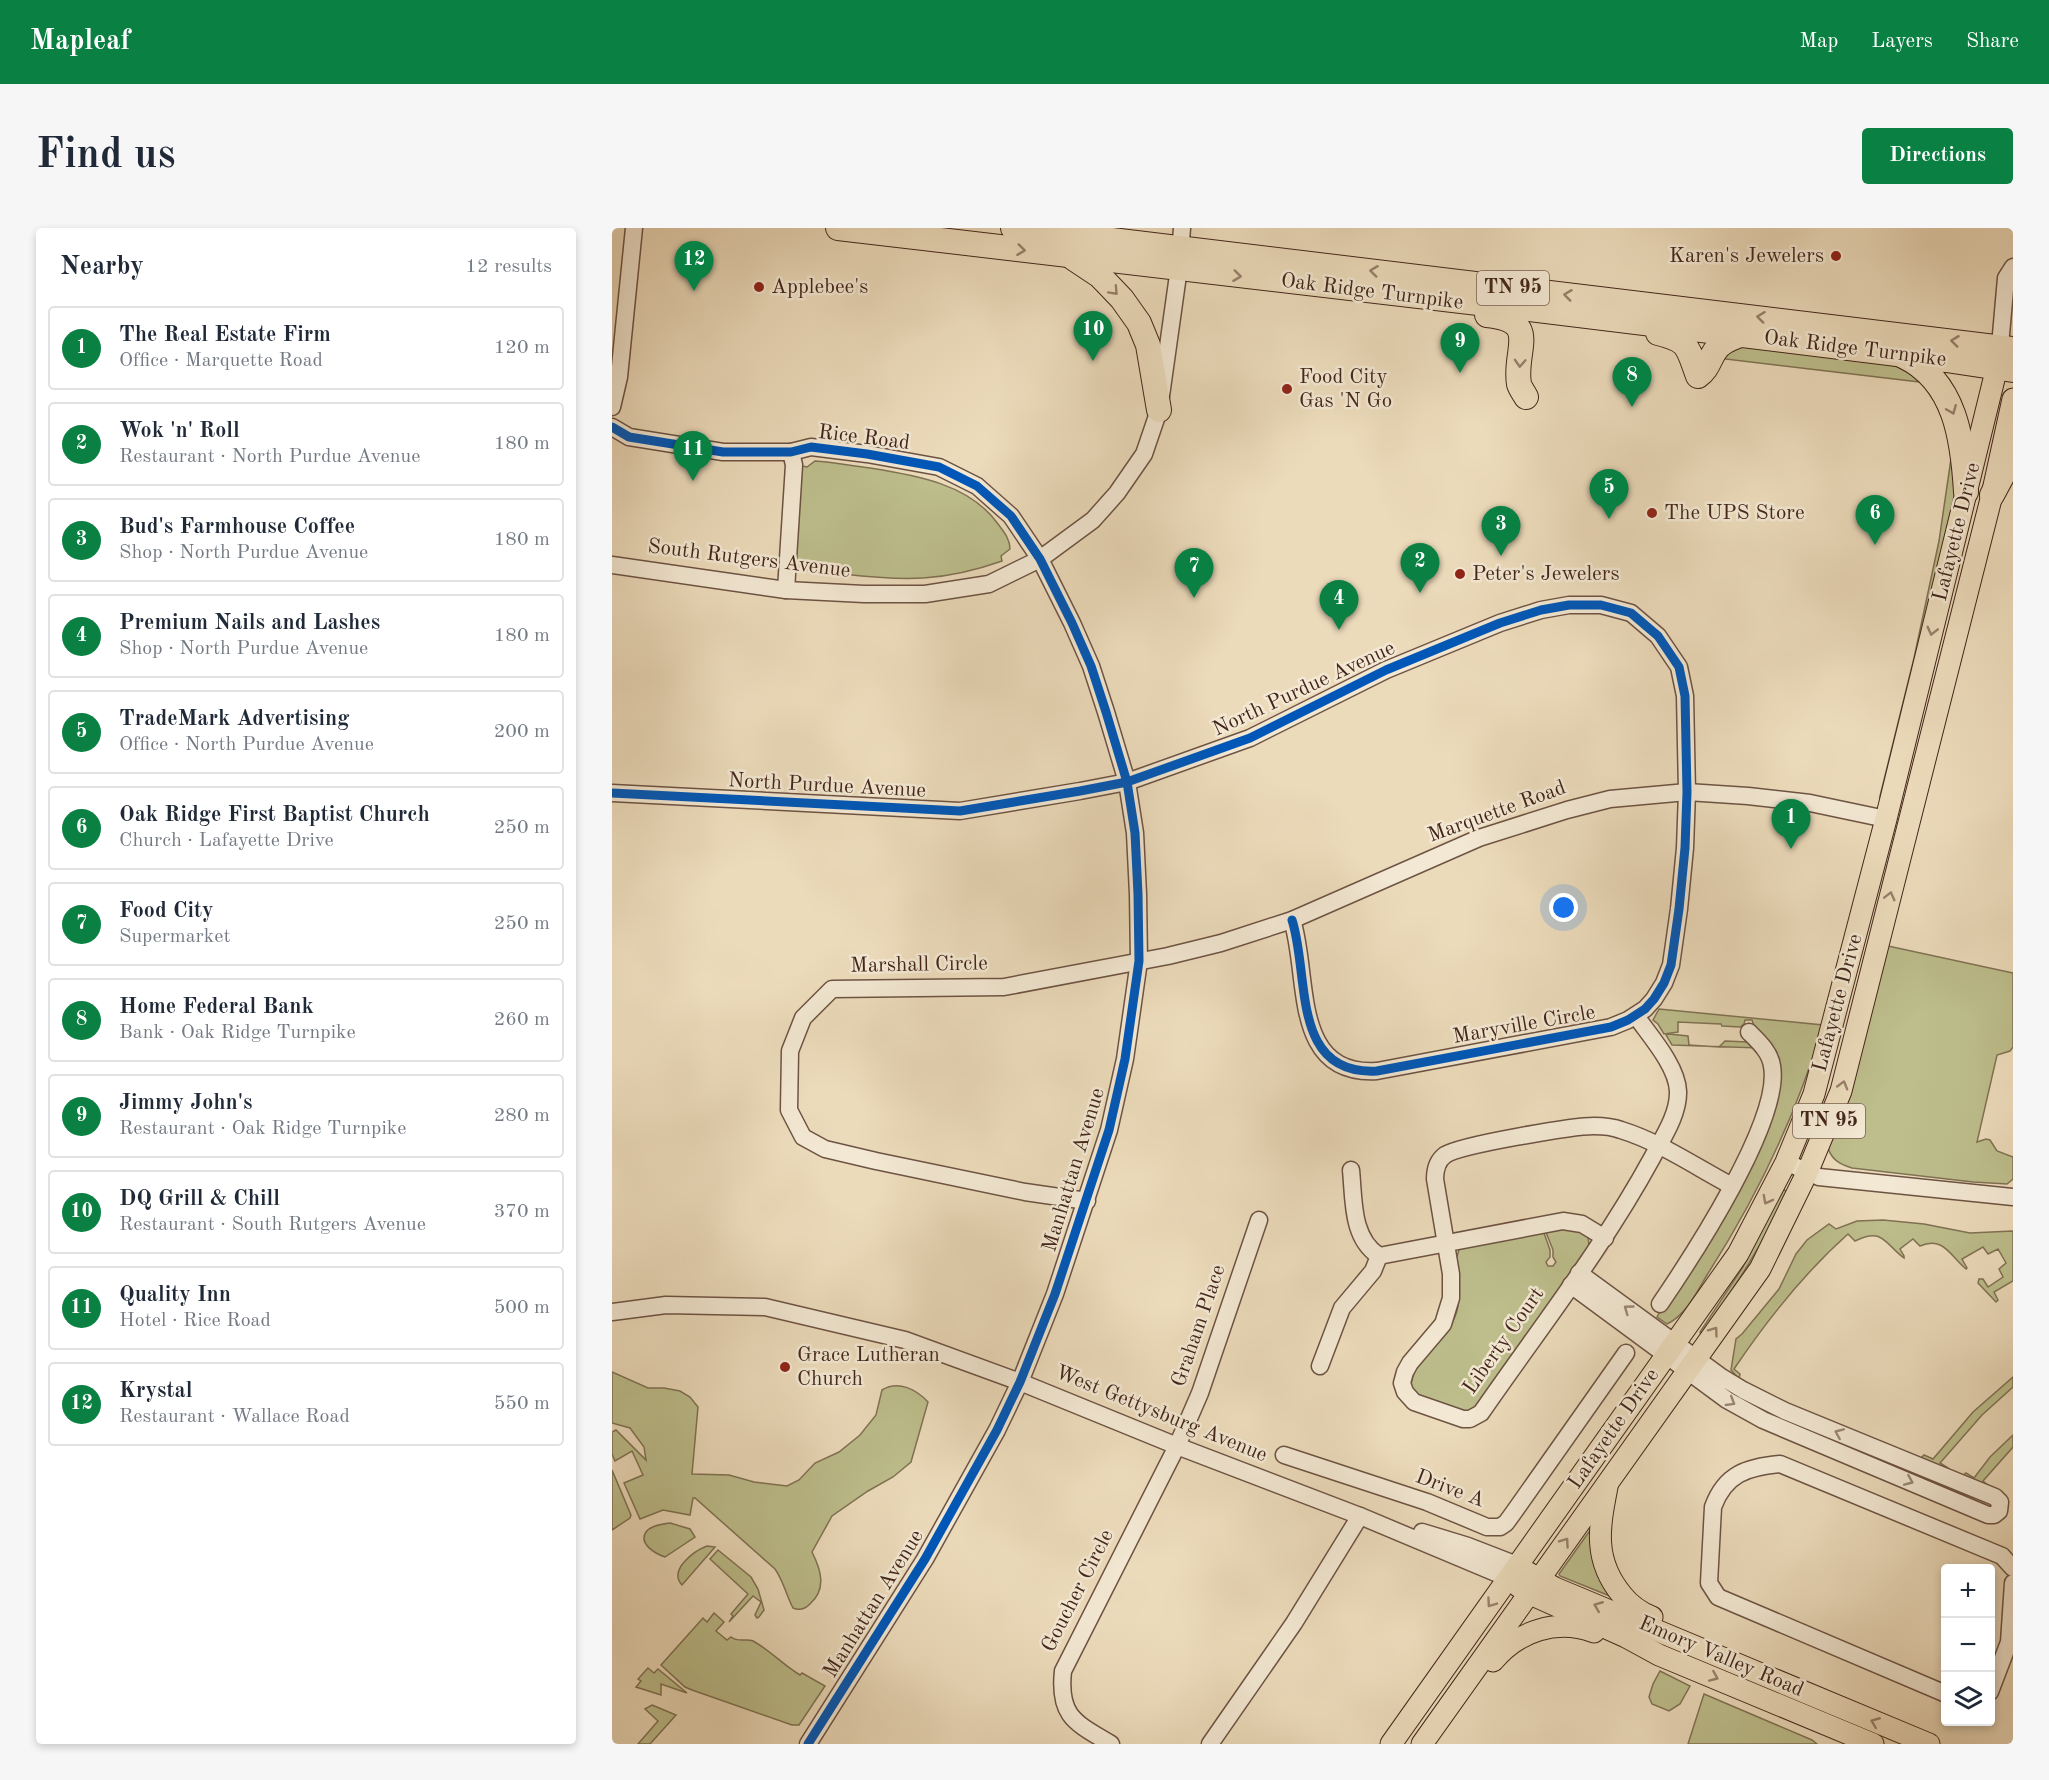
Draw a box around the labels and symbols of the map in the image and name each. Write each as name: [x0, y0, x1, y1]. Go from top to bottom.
pin: 12: [674, 242, 713, 291]
one-way arrow: [1017, 243, 1026, 255]
place label: Karen's Jewelers: [1669, 246, 1824, 267]
marker: Karen's Jewelers: [1829, 249, 1843, 263]
one-way arrow: [1370, 266, 1379, 278]
one-way arrow: [1232, 269, 1241, 282]
street label: Oak Ridge Turnpike: [1280, 270, 1464, 314]
road number: TN 95: [1477, 271, 1549, 305]
place label: Applebee's: [771, 277, 868, 298]
marker: Applebee's: [752, 280, 766, 294]
one-way arrow: [1107, 284, 1118, 295]
one-way arrow: [1563, 289, 1572, 302]
pin: 10: [1074, 312, 1112, 361]
one-way arrow: [1757, 312, 1766, 324]
pin: 9: [1440, 324, 1480, 373]
street label: Oak Ridge Turnpike: [1763, 327, 1947, 371]
one-way arrow: [1950, 335, 1960, 348]
pin: 8: [1612, 358, 1652, 407]
one-way arrow: [1514, 359, 1527, 368]
place label: Food City Gas 'N Go: [1299, 367, 1392, 412]
marker: Food City Gas 'N Go: [1280, 382, 1294, 396]
one-way arrow: [1945, 403, 1957, 414]
street label: Rice Road: [817, 422, 911, 454]
pin: 11: [674, 432, 712, 481]
street label: Lafayette Drive: [1930, 461, 1984, 603]
pin: 5: [1590, 470, 1628, 519]
pin: 6: [1856, 496, 1894, 545]
place label: The UPS Store: [1664, 503, 1805, 524]
pin: 3: [1482, 506, 1520, 556]
marker: The UPS Store: [1645, 506, 1659, 520]
street label: South Rutgers Avenue: [646, 536, 852, 582]
pin: 2: [1400, 544, 1440, 593]
pin: 7: [1174, 548, 1214, 598]
place label: Peter's Jewelers: [1472, 564, 1620, 585]
marker: Peter's Jewelers: [1453, 567, 1467, 581]
pin: 4: [1320, 580, 1358, 630]
one-way arrow: [1927, 625, 1940, 635]
street label: North Purdue Avenue: [1210, 638, 1398, 740]
street label: North Purdue Avenue: [727, 770, 927, 802]
street label: Marquette Road: [1425, 777, 1569, 847]
pin: 1: [1772, 800, 1810, 849]
one-way arrow: [1883, 891, 1896, 901]
your location: [1549, 893, 1578, 922]
street label: Lafayette Drive: [1809, 932, 1867, 1074]
street label: Marshall Circle: [850, 953, 988, 977]
street label: Maryville Circle: [1451, 1002, 1597, 1048]
one-way arrow: [1835, 1080, 1848, 1090]
street label: Manhattan Avenue: [1039, 1086, 1109, 1254]
road number: TN 95: [1793, 1104, 1865, 1138]
one-way arrow: [1763, 1193, 1774, 1204]
street label: Graham Place: [1168, 1262, 1230, 1390]
street label: Liberty Court: [1460, 1284, 1548, 1398]
one-way arrow: [1624, 1305, 1635, 1316]
one-way arrow: [1707, 1327, 1718, 1338]
place label: Grace Lutheran Church: [797, 1345, 940, 1390]
marker: Grace Lutheran Church: [778, 1360, 792, 1374]
street label: West Gettysburg Avenue: [1052, 1362, 1270, 1466]
street label: Lafayette Drive: [1565, 1365, 1663, 1493]
one-way arrow: [1725, 1395, 1735, 1407]
one-way arrow: [1834, 1428, 1845, 1440]
street label: Drive A: [1412, 1466, 1488, 1512]
one-way arrow: [1902, 1474, 1913, 1486]
street label: Manhattan Avenue: [820, 1526, 928, 1682]
street label: Goucher Circle: [1038, 1526, 1118, 1656]
one-way arrow: [1558, 1537, 1569, 1548]
one-way arrow: [1487, 1596, 1498, 1607]
one-way arrow: [1593, 1601, 1604, 1613]
street label: Emory Valley Road: [1635, 1613, 1807, 1701]
one-way arrow: [1707, 1670, 1718, 1682]
one-way arrow: [1870, 1717, 1881, 1729]

